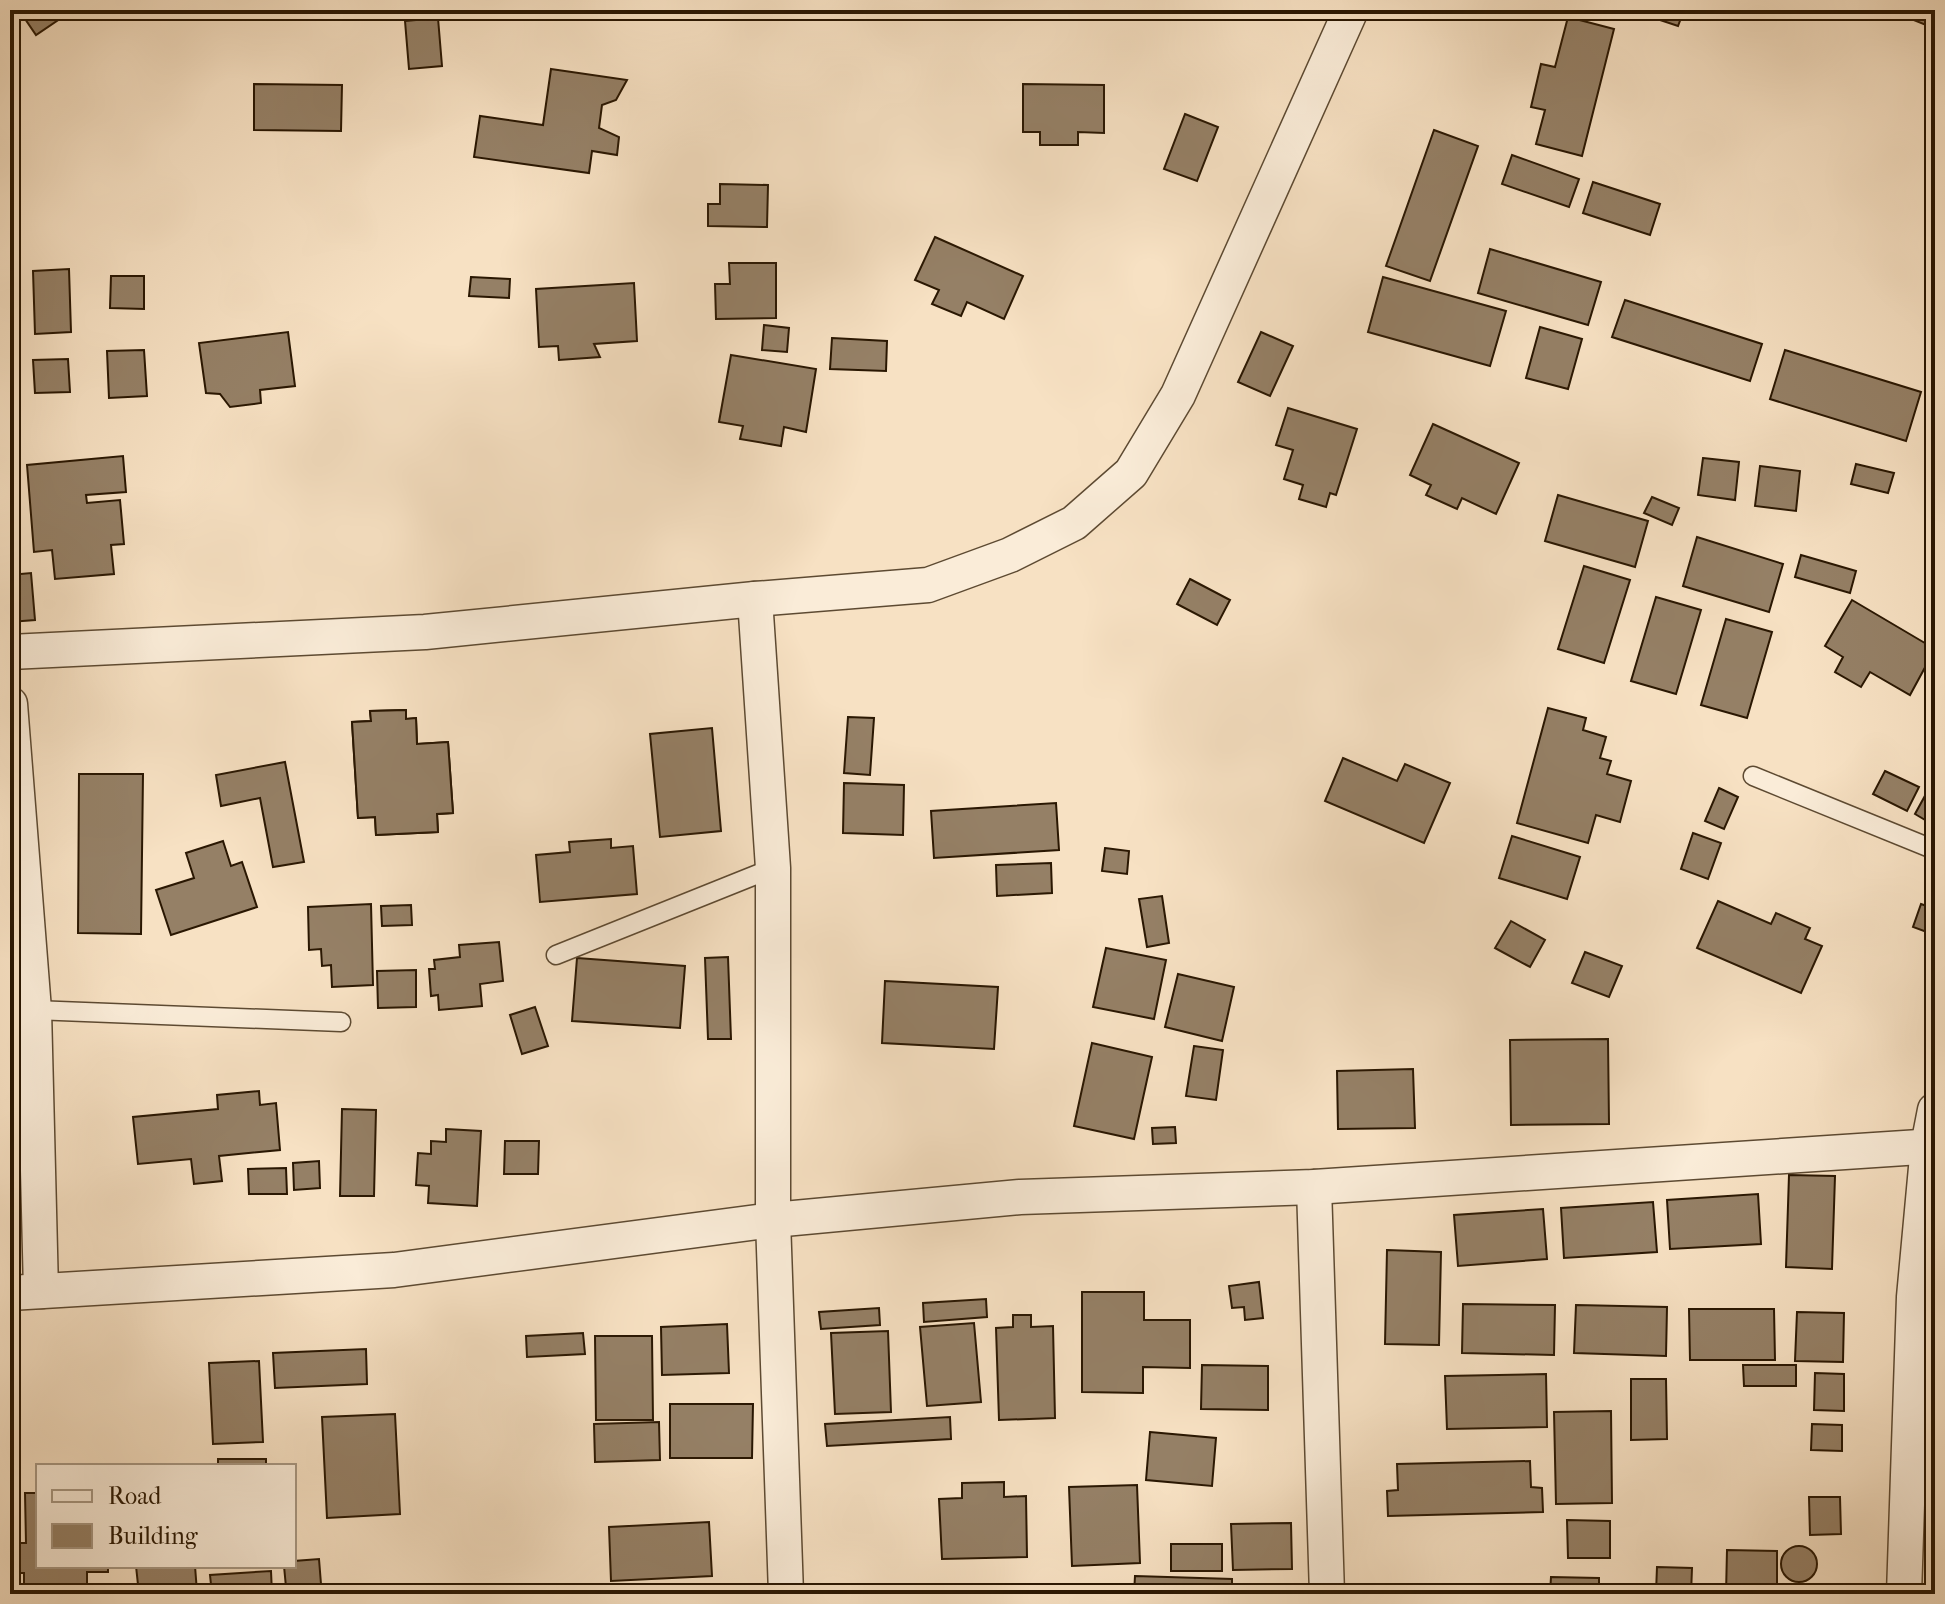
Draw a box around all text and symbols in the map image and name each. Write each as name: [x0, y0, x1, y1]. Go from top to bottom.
legend: [36, 1464, 296, 1568]
text: Road: [108, 1482, 162, 1510]
text: Building: [108, 1522, 199, 1550]

